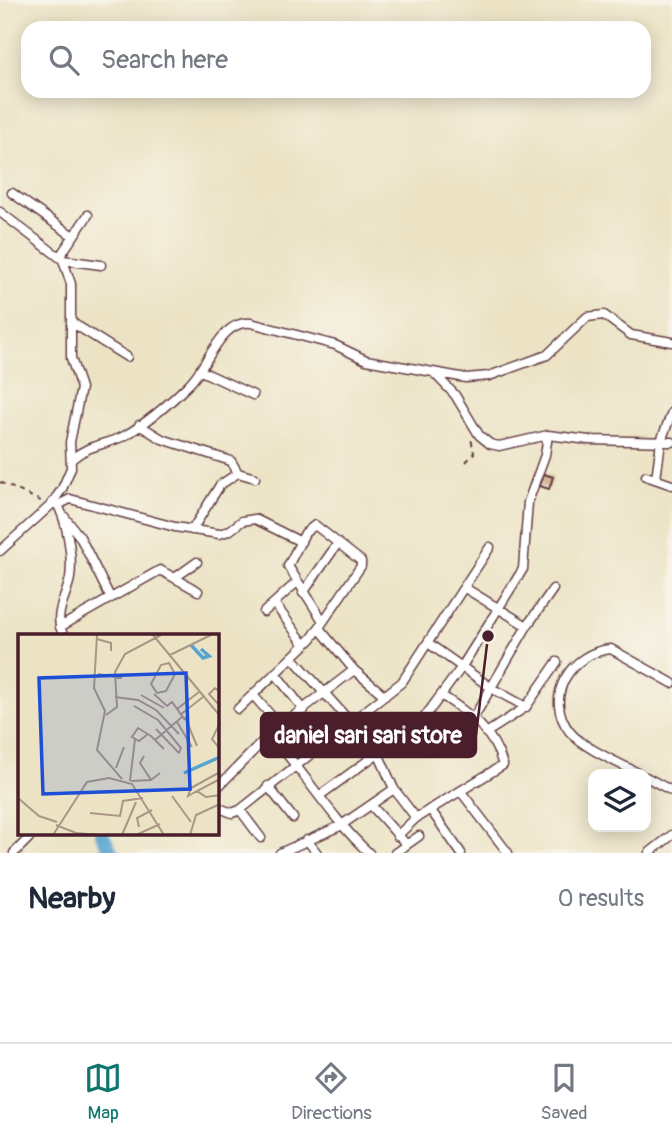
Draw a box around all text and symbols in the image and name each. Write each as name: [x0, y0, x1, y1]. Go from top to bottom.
search box: [21, 21, 651, 98]
icon: search: [45, 41, 83, 79]
text: Search here: [101, 44, 228, 76]
inset map: [18, 634, 219, 836]
callout: daniel sari sari store: [261, 713, 476, 757]
text: daniel sari sari store: [274, 721, 463, 750]
map controls: [588, 769, 651, 832]
button: layers: [588, 769, 651, 832]
text: Nearby: [28, 880, 115, 917]
text: 0 results: [558, 884, 644, 913]
tab: Map: [84, 1059, 122, 1125]
tab: Directions: [291, 1059, 372, 1125]
tab: Saved: [540, 1059, 588, 1125]

